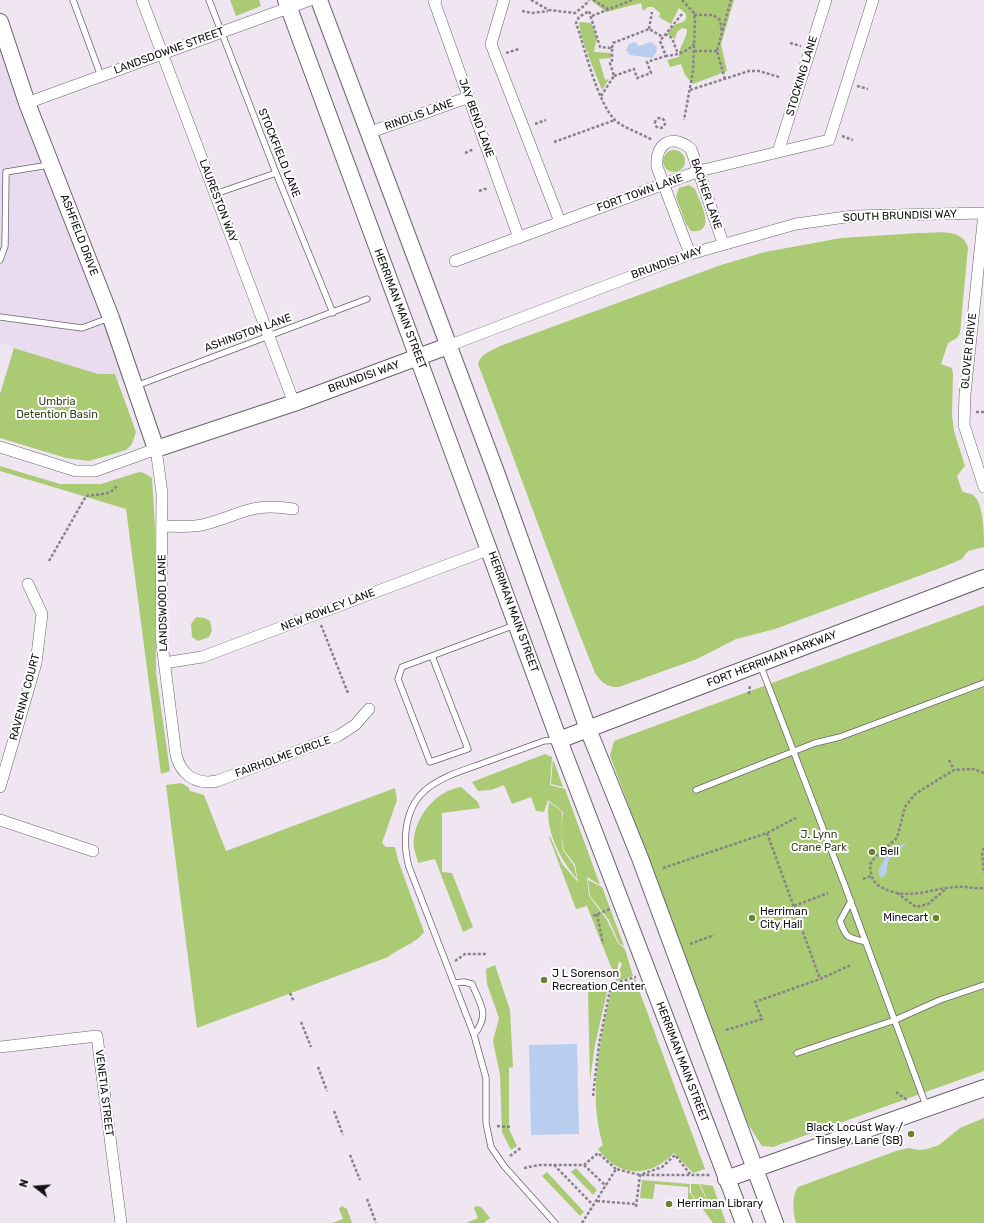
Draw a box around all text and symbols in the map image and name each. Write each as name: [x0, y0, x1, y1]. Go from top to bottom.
street label: LANDSDOWNE STREET: [112, 25, 226, 77]
street label: STOCKING LANE: [784, 34, 820, 118]
street label: JAY BEND LANE: [456, 77, 496, 159]
street label: RINDLIS LANE: [383, 96, 455, 134]
street label: STOCKFIELD LANE: [255, 107, 303, 199]
street label: BACHER LANE: [688, 157, 724, 231]
street label: LAURESTON WAY: [196, 158, 240, 244]
street label: FORT TOWN LANE: [595, 171, 685, 215]
street label: ASHFIELD DRIVE: [57, 192, 101, 278]
street label: SOUTH BRUNDISI WAY: [843, 207, 957, 225]
street label: BRUNDISI WAY: [629, 244, 705, 282]
street label: HERRIMAN MAIN STREET: [371, 247, 429, 371]
street label: ASHINGTON LANE: [203, 311, 293, 355]
street label: GLOVER DRIVE: [958, 312, 980, 390]
street label: BRUNDISI WAY: [326, 358, 402, 396]
park label: Umbria Detention Basin: [16, 395, 98, 421]
street label: HERRIMAN MAIN STREET: [485, 550, 541, 674]
street label: LANDSWOOD LANE: [156, 554, 170, 652]
street label: NEW ROWLEY LANE: [279, 586, 377, 634]
street label: FORT HERRIMAN PARKWAY: [705, 628, 839, 690]
street label: RAVENNA COURT: [7, 652, 43, 742]
street label: FAIRHOLME CIRCLE: [233, 734, 333, 780]
park label: J. Lynn Crane Park: [791, 828, 847, 854]
place label: Bell: [880, 845, 899, 859]
marker: Bell: [867, 847, 877, 857]
place label: Herriman City Hall: [760, 905, 808, 931]
place label: Minecart: [883, 911, 928, 925]
marker: Herriman City Hall: [747, 913, 757, 923]
marker: Minecart: [931, 913, 941, 923]
place label: J L Sorenson Recreation Center: [552, 967, 645, 993]
marker: J L Sorenson Recreation Center: [539, 975, 549, 985]
street label: HERRIMAN MAIN STREET: [653, 1000, 711, 1124]
street label: VENETIA STREET: [92, 1049, 116, 1137]
place label: Black Locust Way / Tinsley Lane (SB): [806, 1121, 903, 1147]
marker: Black Locust Way / Tinsley Lane (SB): [906, 1129, 916, 1139]
north arrow: [16, 1167, 56, 1207]
text: N: [17, 1178, 31, 1189]
place label: Herriman Library: [677, 1197, 763, 1211]
marker: Herriman Library: [664, 1199, 674, 1209]

